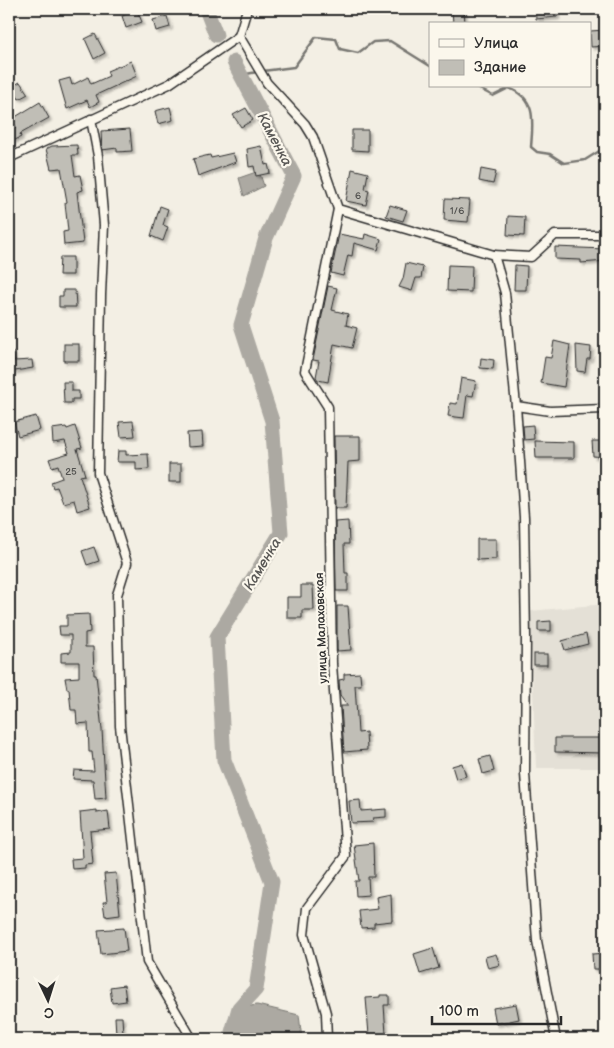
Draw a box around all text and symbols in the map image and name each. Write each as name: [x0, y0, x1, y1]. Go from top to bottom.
legend: [429, 22, 592, 88]
text: Улица: [474, 34, 519, 53]
text: Здание: [474, 58, 526, 77]
water label: Каменка: [253, 110, 296, 169]
house number: 6: [355, 190, 361, 202]
house number: 1/6: [450, 205, 464, 217]
house number: 25: [65, 466, 77, 478]
water label: Каменка: [240, 535, 285, 593]
street label: улица Малаховская: [312, 572, 331, 684]
north arrow: [22, 976, 72, 1026]
scale bar: [432, 993, 560, 1025]
text: 100 m: [439, 1002, 479, 1021]
text: С: [43, 1004, 54, 1021]

